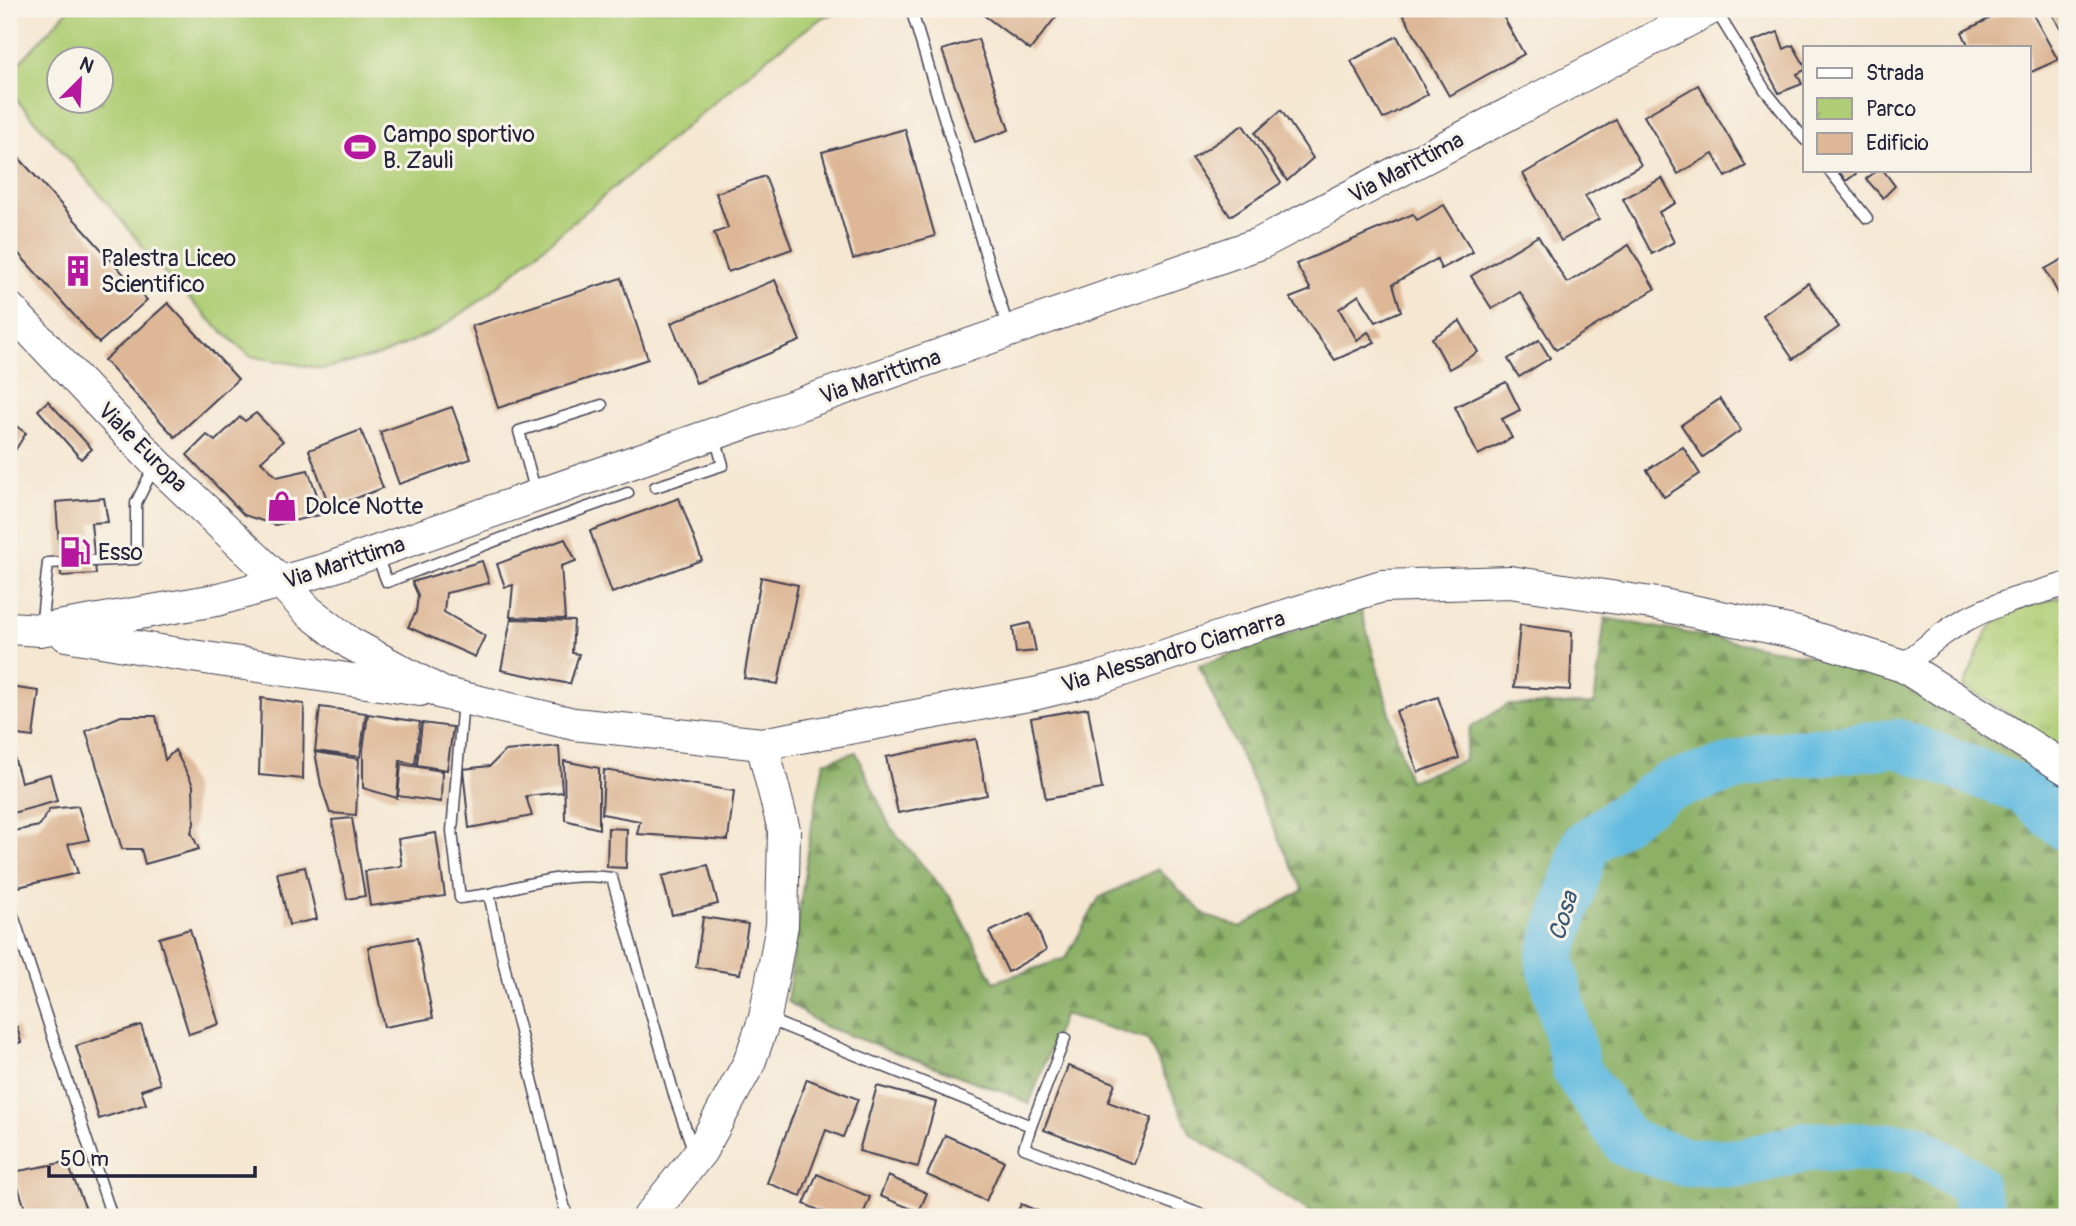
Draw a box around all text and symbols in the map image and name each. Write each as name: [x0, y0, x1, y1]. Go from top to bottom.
north arrow: [46, 46, 116, 116]
legend: [1803, 46, 2030, 172]
text: N: [76, 52, 97, 79]
text: Strada: [1866, 60, 1924, 87]
text: Parco: [1866, 96, 1916, 123]
place label: Campo sportivo B. Zauli: [383, 120, 535, 175]
street label: Via Marittima: [1344, 125, 1469, 210]
sports icon: Campo sportivo B. Zauli: [343, 130, 377, 164]
text: Edificio: [1866, 130, 1929, 157]
place label: Palestra Liceo Scientifico: [101, 244, 236, 299]
building icon: Palestra Liceo Scientifico: [61, 254, 95, 288]
street label: Via Marittima: [816, 342, 945, 411]
street label: Viale Europa: [91, 396, 194, 499]
shop icon: Dolce Notte: [265, 489, 299, 523]
place label: Dolce Notte: [305, 492, 424, 521]
street label: Via Marittima: [280, 529, 409, 596]
fuel station icon: Esso: [58, 535, 92, 569]
place label: Esso: [98, 538, 143, 567]
street label: Via Alessandro Ciamarra: [1058, 604, 1289, 699]
water label: Cosa: [1542, 886, 1585, 944]
scale bar: [49, 1135, 256, 1179]
text: 50 m: [60, 1146, 109, 1173]

